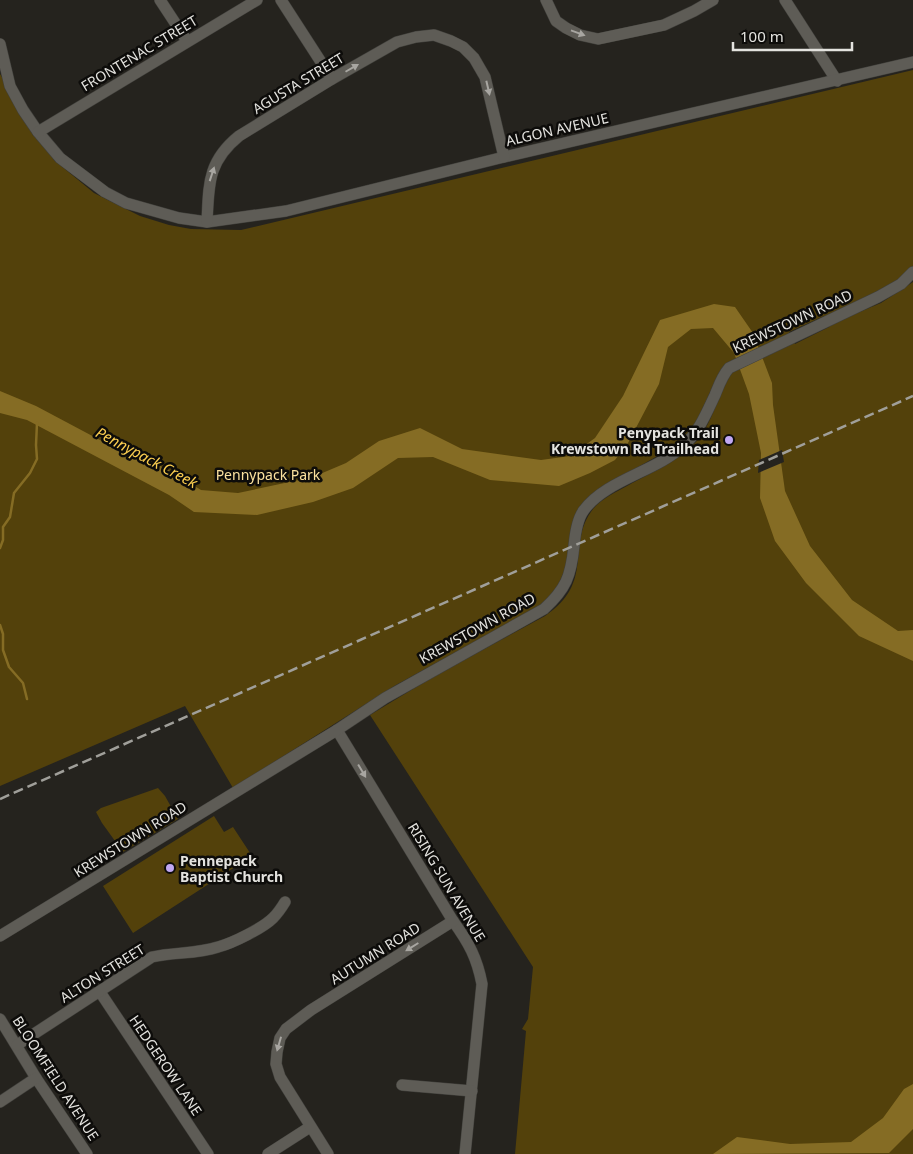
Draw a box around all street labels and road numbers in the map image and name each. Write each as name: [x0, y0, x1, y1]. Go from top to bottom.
street label: FRONTENAC STREET: [77, 11, 201, 95]
street label: AGUSTA STREET: [249, 48, 348, 118]
street label: ALGON AVENUE: [504, 108, 610, 150]
street label: KREWSTOWN ROAD: [729, 285, 855, 357]
street label: KREWSTOWN ROAD: [416, 588, 538, 668]
street label: KREWSTOWN ROAD: [70, 796, 190, 882]
street label: RISING SUN AVENUE: [404, 819, 490, 945]
street label: AUTUMN ROAD: [326, 918, 424, 988]
street label: ALTON STREET: [56, 939, 148, 1007]
street label: HEDGEROW LANE: [125, 1011, 207, 1119]
street label: BLOOMFIELD AVENUE: [9, 1012, 103, 1144]

